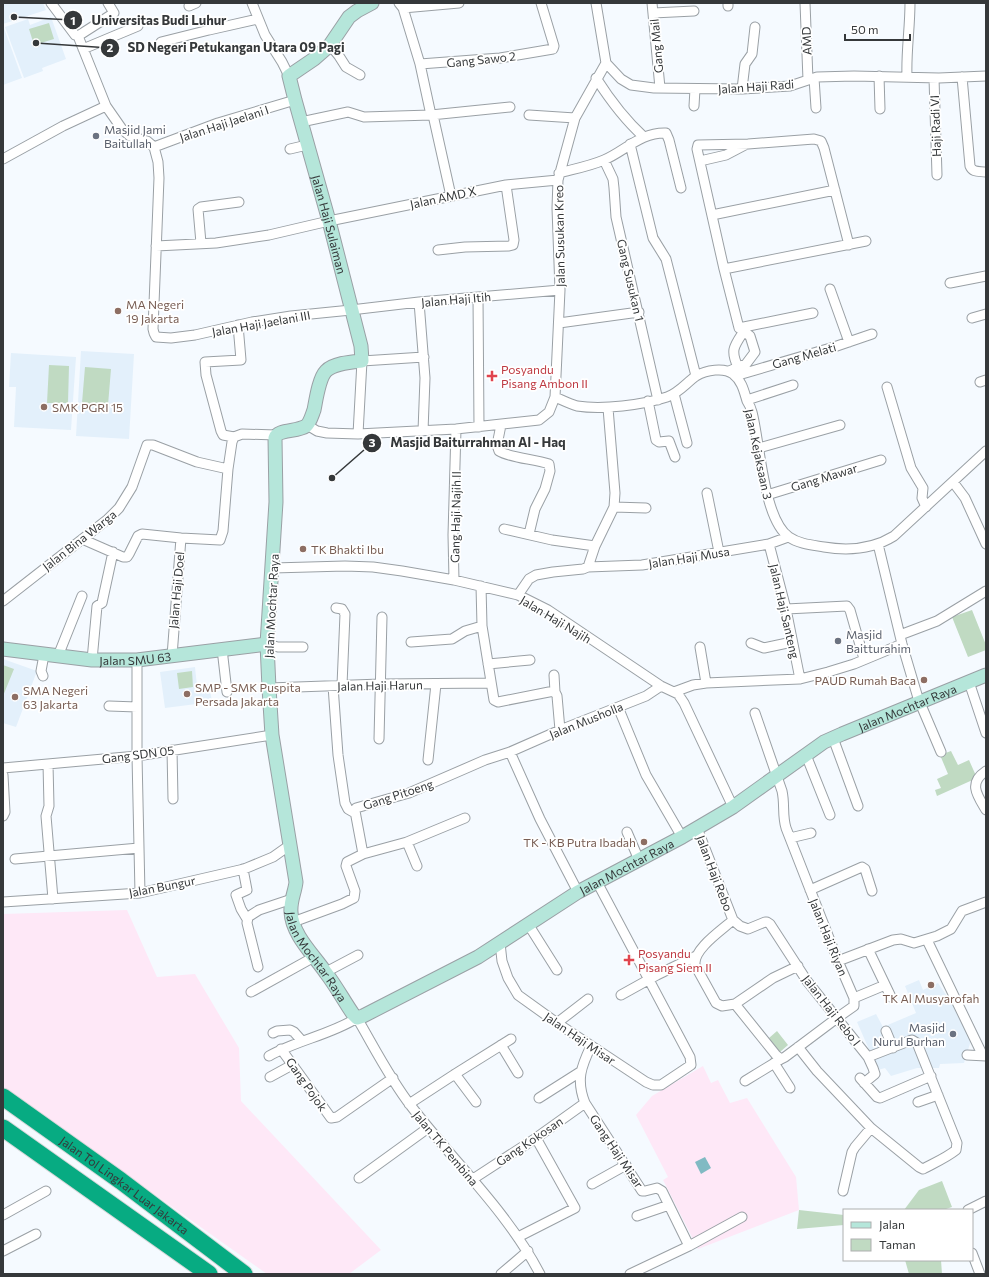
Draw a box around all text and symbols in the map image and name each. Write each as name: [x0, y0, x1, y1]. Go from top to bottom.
callout: Universitas Budi Luhur: [63, 8, 234, 33]
text: Universitas Budi Luhur: [92, 12, 227, 28]
text: 1: [70, 13, 76, 27]
scale bar: [845, 16, 910, 42]
street label: Gang Mail: [647, 18, 665, 74]
text: 50 m: [851, 22, 879, 36]
street label: AMD: [798, 26, 813, 56]
callout: SD Negeri Petukangan Utara 09 Pagi: [100, 35, 353, 60]
text: SD Negeri Petukangan Utara 09 Pagi: [127, 39, 345, 55]
text: 2: [107, 40, 114, 54]
street label: Gang Sawo 2: [446, 48, 517, 70]
street label: Jalan Haji Radi: [717, 76, 795, 97]
street label: Haji Radi VI: [927, 95, 943, 157]
street label: Jalan Haji Jaelani I: [178, 102, 271, 145]
place label: Masjid Jami Baitullah: [104, 122, 166, 150]
marker: Masjid Jami Baitullah: [91, 131, 101, 141]
street label: Jalan Haji Sulaiman: [308, 173, 349, 275]
street label: Jalan AMD X: [409, 183, 478, 212]
street label: Jalan Susukan Kreo: [551, 185, 568, 287]
street label: Gang Susukan 1: [615, 238, 647, 322]
street label: Jalan Haji Itih: [420, 289, 492, 310]
place label: MA Negeri 19 Jakarta: [126, 297, 184, 326]
marker: MA Negeri 19 Jakarta: [113, 306, 123, 316]
street label: Jalan Haji Jaelani III: [211, 307, 311, 340]
street label: Gang Melati: [770, 339, 838, 371]
place label: Posyandu Pisang Ambon II: [501, 362, 588, 390]
marker: Posyandu Pisang Ambon II: [486, 370, 498, 382]
place label: SMK PGRI 15: [52, 400, 123, 414]
marker: SMK PGRI 15: [39, 402, 49, 412]
street label: Jalan Kejaksaan 3: [742, 407, 775, 501]
callout: Masjid Baiturrahman Al - Haq: [362, 430, 573, 455]
text: Masjid Baiturrahman Al - Haq: [390, 434, 566, 450]
text: 3: [369, 435, 376, 449]
street label: Gang Mawar: [789, 460, 859, 494]
street label: Gang Haji Najih II: [447, 471, 463, 563]
street label: Jalan Bina Warga: [39, 507, 119, 574]
place label: TK Bhakti Ibu: [311, 542, 384, 556]
marker: TK Bhakti Ibu: [298, 544, 308, 554]
street label: Jalan Haji Musa: [647, 544, 731, 571]
street label: Jalan Haji Doel: [166, 551, 187, 629]
street label: Jalan Mochtar Raya: [261, 553, 282, 659]
street label: Jalan Haji Santeng: [766, 562, 803, 660]
street label: Jalan Haji Najih: [517, 592, 594, 647]
place label: Masjid Baitturahim: [846, 627, 911, 655]
marker: Masjid Baitturahim: [833, 636, 843, 646]
street label: Jalan SMU 63: [99, 649, 172, 668]
place label: PAUD Rumah Baca: [814, 673, 916, 687]
marker: PAUD Rumah Baca: [919, 675, 929, 685]
street label: Jalan Haji Harun: [337, 677, 423, 694]
place label: SMP - SMK Puspita Persada Jakarta: [195, 680, 301, 709]
street label: Jalan Mochtar Raya: [856, 681, 958, 735]
place label: SMA Negeri 63 Jakarta: [23, 683, 88, 712]
marker: SMP - SMK Puspita Persada Jakarta: [182, 689, 192, 699]
marker: SMA Negeri 63 Jakarta: [10, 692, 20, 702]
street label: Jalan Musholla: [547, 699, 625, 742]
street label: Gang SDN 05: [101, 743, 175, 765]
street label: Gang Pitoeng: [361, 776, 435, 812]
street label: Jalan Haji Rebo: [693, 833, 736, 913]
place label: TK - KB Putra Ibadah: [523, 835, 636, 849]
street label: Jalan Mochtar Raya: [577, 836, 676, 898]
marker: TK - KB Putra Ibadah: [639, 837, 649, 847]
street label: Jalan Bungur: [127, 873, 197, 900]
street label: Jalan Haji Riyan: [806, 896, 851, 978]
street label: Jalan Mochtar Raya: [283, 911, 350, 1004]
place label: Posyandu Pisang Siem II: [638, 946, 712, 974]
marker: Posyandu Pisang Siem II: [623, 954, 635, 966]
street label: Jalan Haji Rebo I: [799, 972, 864, 1049]
marker: TK Al Musyarofah: [926, 980, 936, 990]
place label: TK Al Musyarofah: [883, 991, 979, 1005]
street label: Jalan Haji Misar: [541, 1009, 619, 1068]
place label: Masjid Nurul Burhan: [873, 1020, 945, 1048]
marker: Masjid Nurul Burhan: [948, 1029, 958, 1039]
street label: Gang Pojok: [283, 1055, 331, 1114]
street label: Jalan TK Pembina: [410, 1108, 481, 1189]
street label: Gang Haji Misar: [587, 1112, 647, 1191]
street label: Gang Kokosan: [493, 1114, 565, 1168]
street label: Jalan Tol Lingkar Luar Jakarta: [57, 1133, 192, 1237]
legend: [843, 1209, 973, 1261]
text: Jalan: [879, 1217, 905, 1232]
text: Taman: [879, 1237, 916, 1251]

